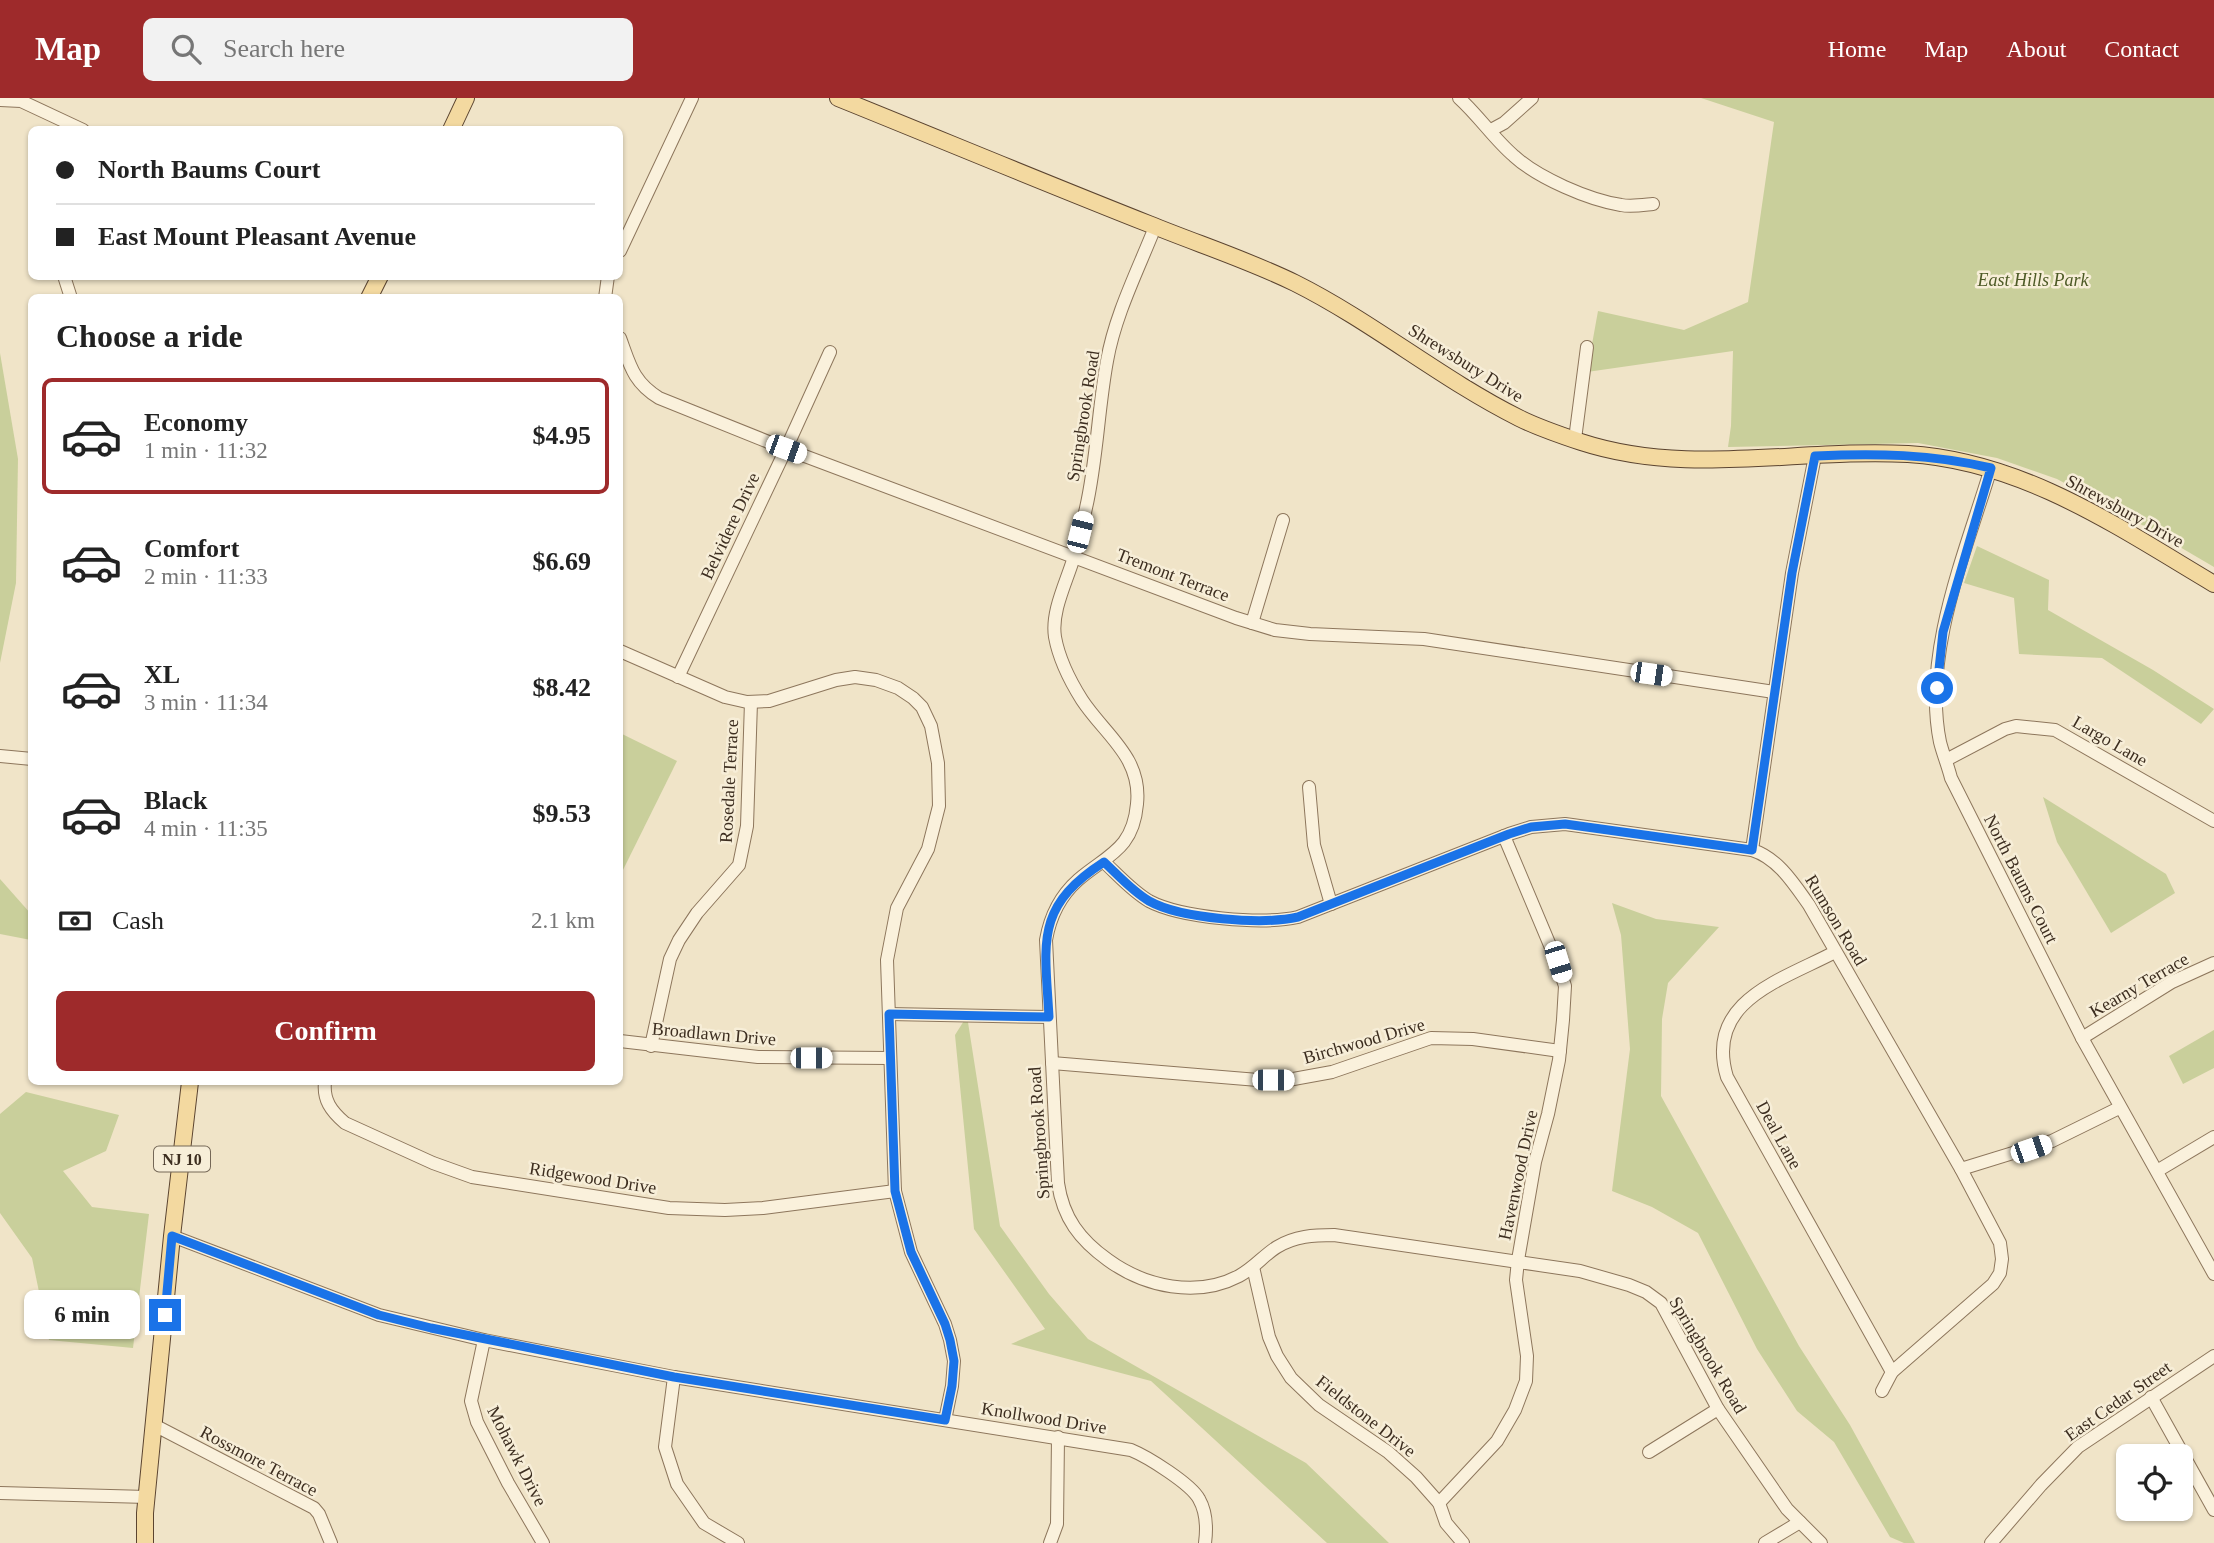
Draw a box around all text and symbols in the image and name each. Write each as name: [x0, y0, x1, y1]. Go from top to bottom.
search box: [143, 18, 633, 81]
icon: search: [167, 30, 205, 68]
text: Map: [35, 31, 101, 67]
text: Search here: [223, 34, 345, 63]
text: Home: [1828, 36, 1886, 62]
text: Map: [1924, 36, 1968, 62]
text: About: [2006, 36, 2066, 62]
text: Contact: [2104, 36, 2179, 62]
text: North Baums Court: [98, 155, 320, 184]
text: East Mount Pleasant Avenue: [98, 222, 416, 251]
park label: East Hills Park: [1977, 270, 2090, 290]
text: Choose a ride: [56, 318, 243, 354]
street label: Shrewsbury Drive: [1405, 320, 1527, 406]
street label: Springbrook Road: [1063, 349, 1103, 483]
icon: car: [60, 405, 123, 468]
text: Economy: [144, 408, 248, 437]
text: $4.95: [533, 421, 591, 450]
car: [763, 432, 810, 466]
text: 1 min · 11:32: [144, 438, 268, 463]
street label: Belvidere Drive: [697, 469, 763, 583]
street label: Shrewsbury Drive: [2063, 470, 2187, 552]
car: [1065, 509, 1096, 555]
icon: car: [60, 531, 123, 594]
text: Comfort: [144, 534, 239, 563]
street label: Tremont Terrace: [1114, 544, 1232, 606]
text: $6.69: [533, 547, 591, 576]
text: 2 min · 11:33: [144, 564, 268, 589]
icon: car: [60, 657, 123, 720]
text: XL: [144, 660, 180, 689]
car: [1629, 661, 1674, 687]
route start: [1921, 672, 1953, 704]
text: $8.42: [533, 673, 591, 702]
text: 3 min · 11:34: [144, 690, 268, 715]
street label: Largo Lane: [2069, 712, 2151, 770]
street label: Rosedale Terrace: [716, 719, 742, 843]
icon: car: [60, 783, 123, 846]
text: Black: [144, 786, 208, 815]
text: $9.53: [533, 799, 591, 828]
street label: North Baums Court: [1980, 811, 2062, 947]
text: 4 min · 11:35: [144, 816, 268, 841]
street label: Rumson Road: [1801, 871, 1871, 969]
icon: cash: [56, 902, 94, 940]
text: Cash: [112, 906, 164, 935]
text: 2.1 km: [531, 908, 595, 933]
car: [1542, 939, 1575, 985]
street label: Kearny Terrace: [2086, 949, 2192, 1021]
button: Confirm: [56, 991, 595, 1071]
street label: Birchwood Drive: [1301, 1014, 1427, 1068]
street label: Broadlawn Drive: [651, 1019, 777, 1049]
car: [791, 1048, 833, 1069]
street label: Springbrook Road: [1024, 1066, 1054, 1200]
car: [1253, 1070, 1295, 1091]
street label: Deal Lane: [1752, 1098, 1806, 1172]
street label: Havenwood Drive: [1494, 1108, 1542, 1242]
car: [2008, 1132, 2055, 1166]
road number: NJ 10: [154, 1147, 210, 1172]
street label: Ridgewood Drive: [528, 1158, 658, 1198]
callout: 6 min: [25, 1290, 140, 1340]
street label: Springbrook Road: [1665, 1293, 1751, 1417]
route end: [149, 1299, 181, 1331]
text: 6 min: [54, 1302, 110, 1327]
street label: East Cedar Street: [2061, 1357, 2175, 1445]
street label: Fieldstone Drive: [1312, 1371, 1420, 1461]
street label: Knollwood Drive: [980, 1398, 1108, 1438]
street label: Mohawk Drive: [483, 1403, 551, 1509]
street label: Rossmore Terrace: [197, 1422, 321, 1500]
map controls: [2116, 1444, 2193, 1521]
button: locate: [2116, 1444, 2193, 1521]

